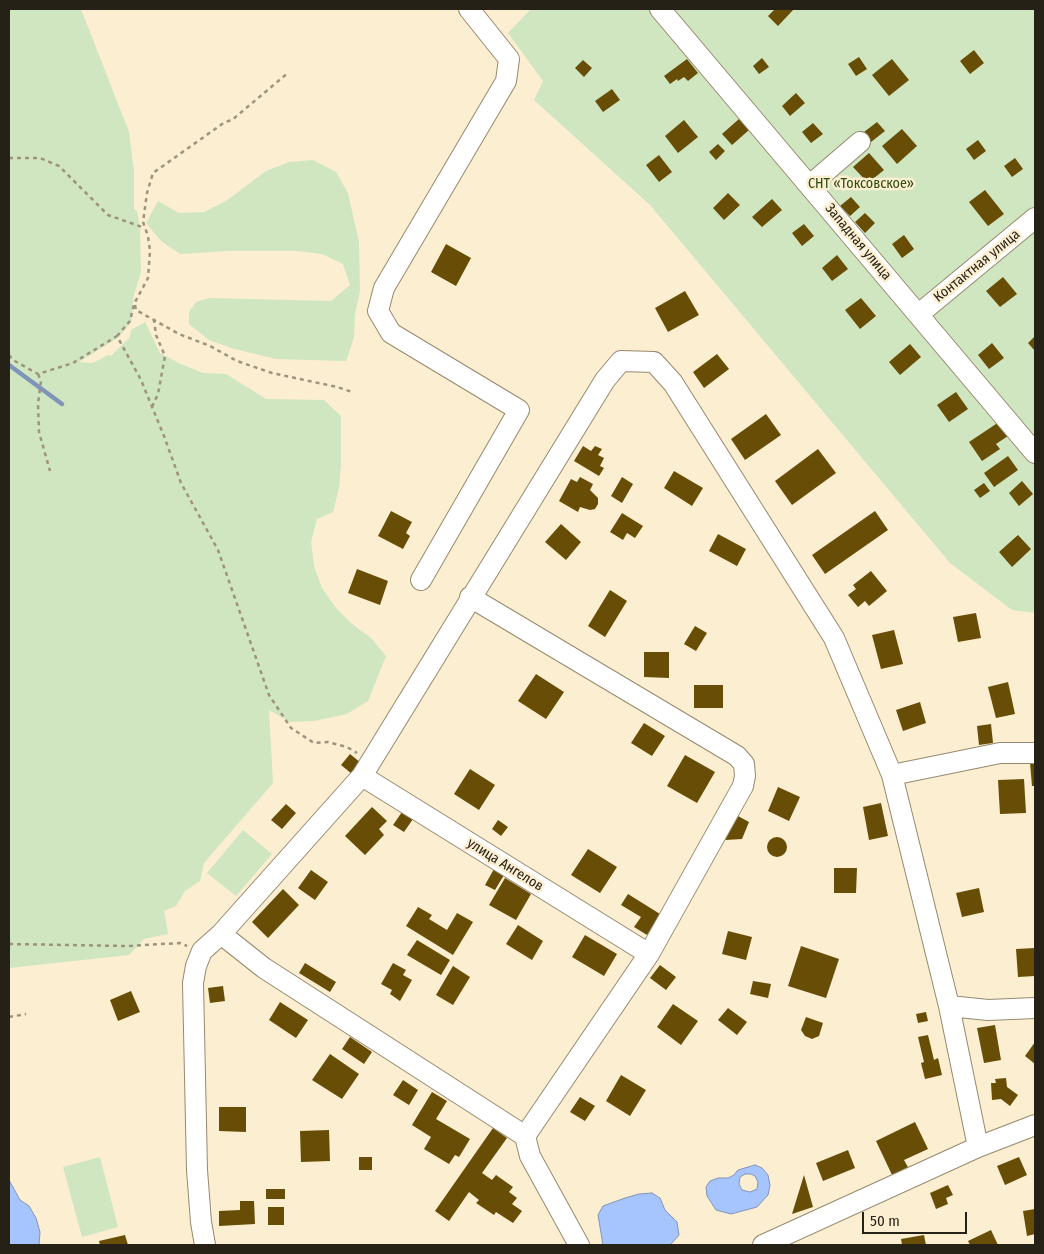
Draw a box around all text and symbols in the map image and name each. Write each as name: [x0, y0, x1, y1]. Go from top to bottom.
park label: СНТ «Токсовское»: [808, 176, 914, 192]
street label: Западная улица: [821, 200, 895, 284]
street label: Контактная улица: [931, 226, 1023, 306]
street label: улица Ангелов: [464, 835, 546, 895]
scale bar: [864, 1202, 969, 1234]
text: 50 m: [870, 1212, 900, 1230]

